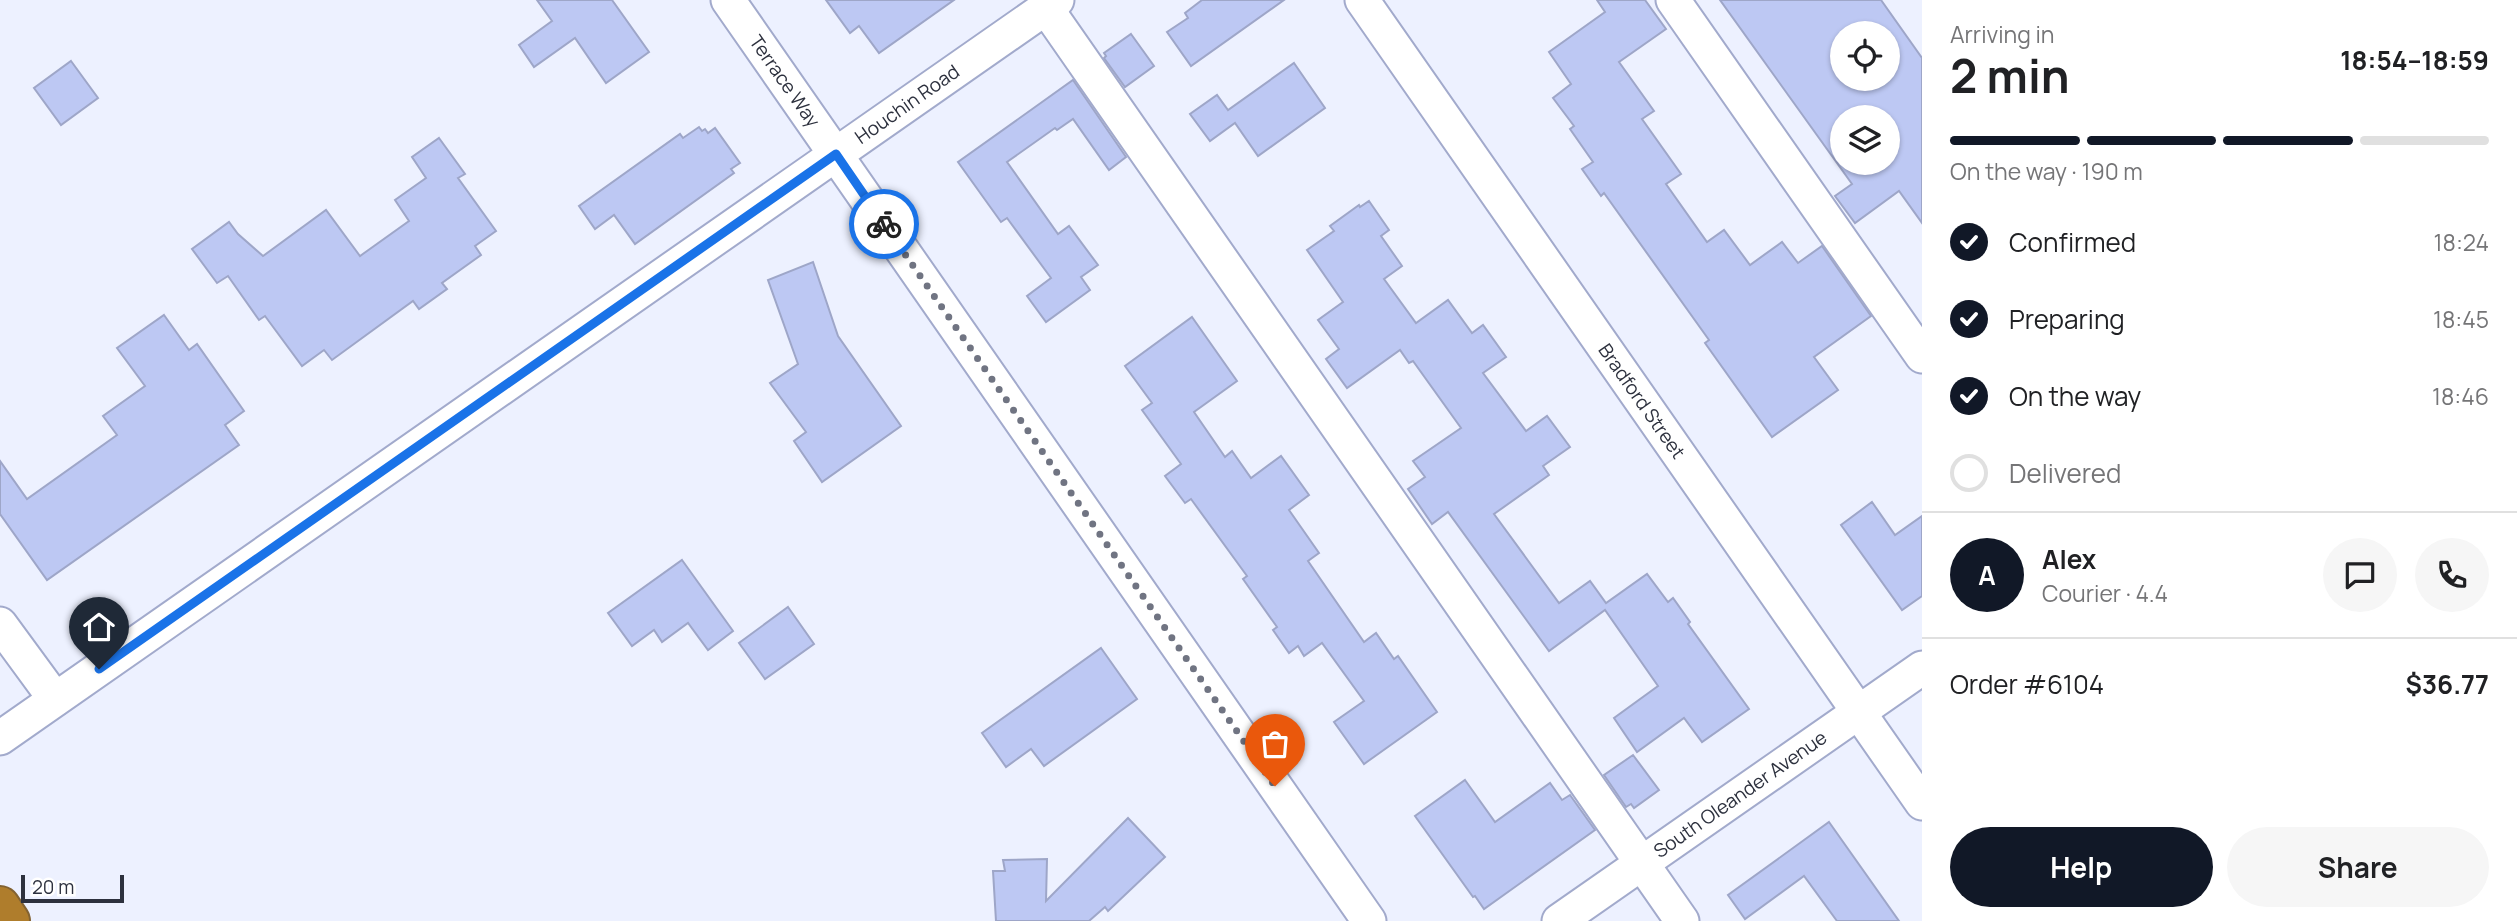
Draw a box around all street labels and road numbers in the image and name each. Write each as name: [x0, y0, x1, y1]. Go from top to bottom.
street label: Terrace Way: [744, 30, 826, 132]
street label: Houchin Road: [850, 58, 964, 150]
street label: Bradford Street: [1593, 338, 1691, 464]
street label: South Oleander Avenue: [1648, 724, 1832, 864]

